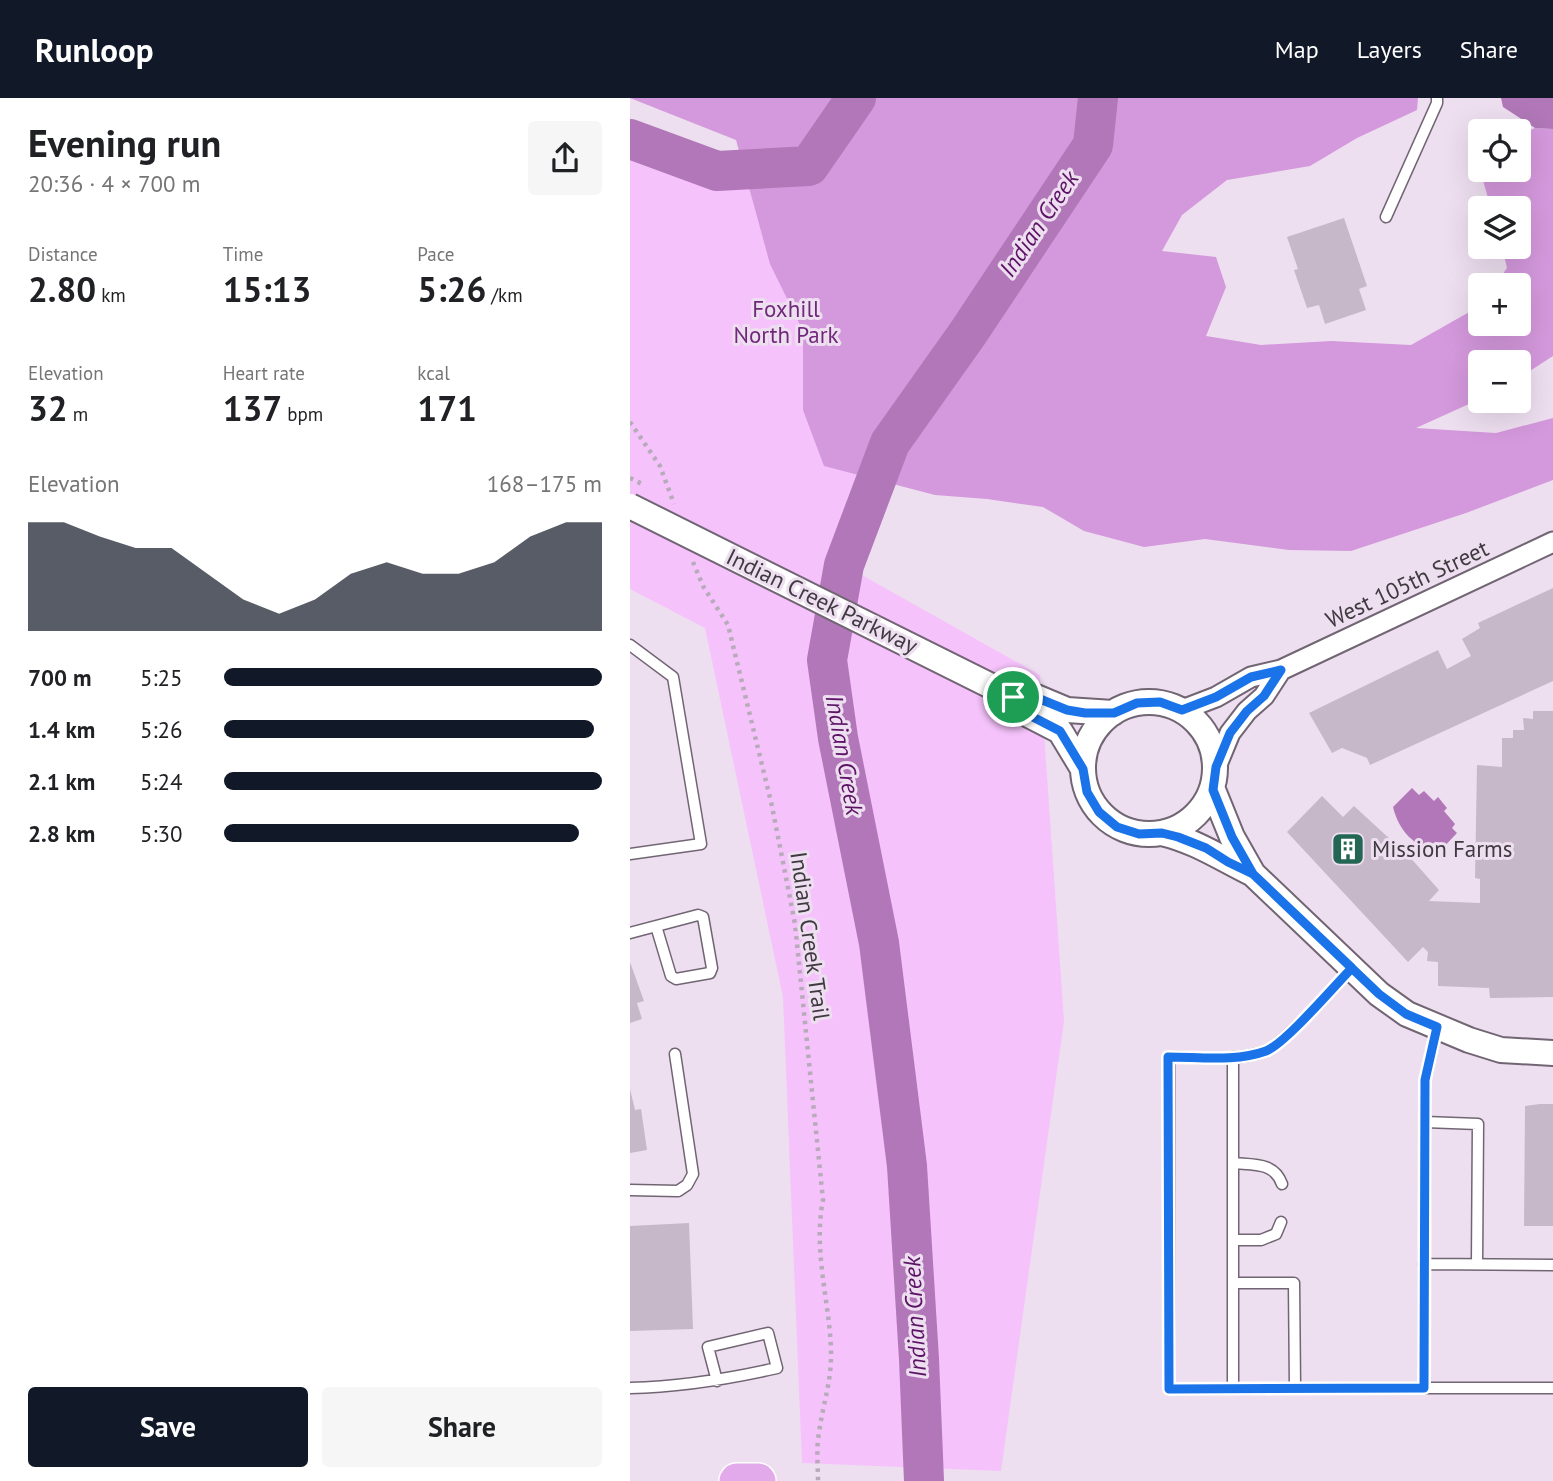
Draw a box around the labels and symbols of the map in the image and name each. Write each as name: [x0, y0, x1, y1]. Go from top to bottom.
water label: Indian Creek: [992, 164, 1086, 283]
park label: Foxhill North Park: [733, 294, 839, 349]
street label: West 105th Street: [1321, 533, 1493, 634]
street label: Indian Creek Parkway: [722, 542, 923, 660]
pin: [983, 667, 1043, 727]
water label: Indian Creek: [819, 692, 871, 819]
building icon: Mission Farms: [1329, 830, 1367, 868]
place label: Mission Farms: [1372, 834, 1512, 863]
street label: Indian Creek Trail: [784, 850, 837, 1022]
water label: Indian Creek: [896, 1254, 933, 1378]

